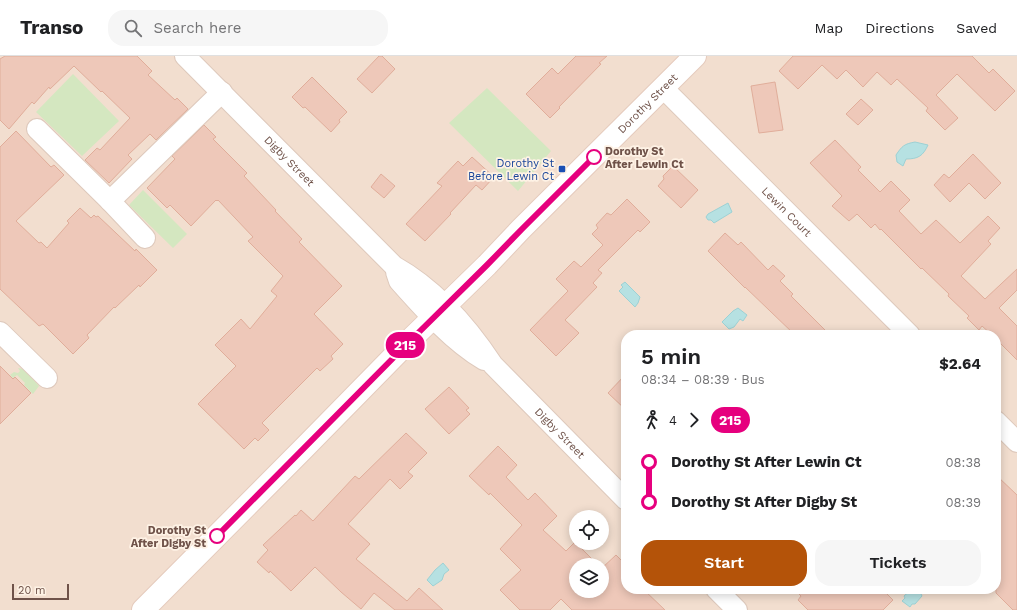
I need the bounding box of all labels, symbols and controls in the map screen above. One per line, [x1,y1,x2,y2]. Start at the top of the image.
search box [108,10,388,46]
text: Transo [20,16,84,39]
icon: search [122,17,144,39]
text: Search here [154,19,241,37]
text: Map [815,20,843,36]
text: Directions [865,20,934,36]
text: Saved [956,20,997,36]
street label: Dorothy Street [615,71,680,136]
street label: Digby Street [262,133,317,189]
place label: Dorothy St After Lewin Ct [605,145,684,171]
marker: Dorothy St After Lewin Ct [586,149,602,165]
place label: Dorothy St Before Lewin Ct [468,157,554,183]
marker: Dorothy St Before Lewin Ct [557,164,567,174]
street label: Lewin Court [759,184,815,240]
line badge: 215 [382,332,428,358]
text: 215 [394,337,416,353]
text: 5 min [641,344,701,369]
text: $2.64 [939,355,981,373]
text: 08:34 – 08:39 · Bus [641,372,765,387]
street label: Digby Street [532,405,588,461]
icon: walk [641,409,663,431]
icon: forward [683,409,705,431]
text: 215 [719,412,742,428]
text: 4 [669,413,677,428]
text: Dorothy St After Lewin Ct [671,453,861,471]
text: 08:38 [945,455,981,470]
text: Dorothy St After Digby St [671,493,857,511]
text: 08:39 [945,495,981,510]
map controls [569,510,609,598]
button: locate [569,510,609,550]
place label: Dorothy St After Digby St [131,524,206,550]
marker: Dorothy St After Digby St [209,528,225,544]
button: Start [641,540,807,586]
button: Tickets [815,540,981,586]
button: layers [569,558,609,598]
scale bar [12,582,69,601]
text: 20 m [18,584,46,597]

